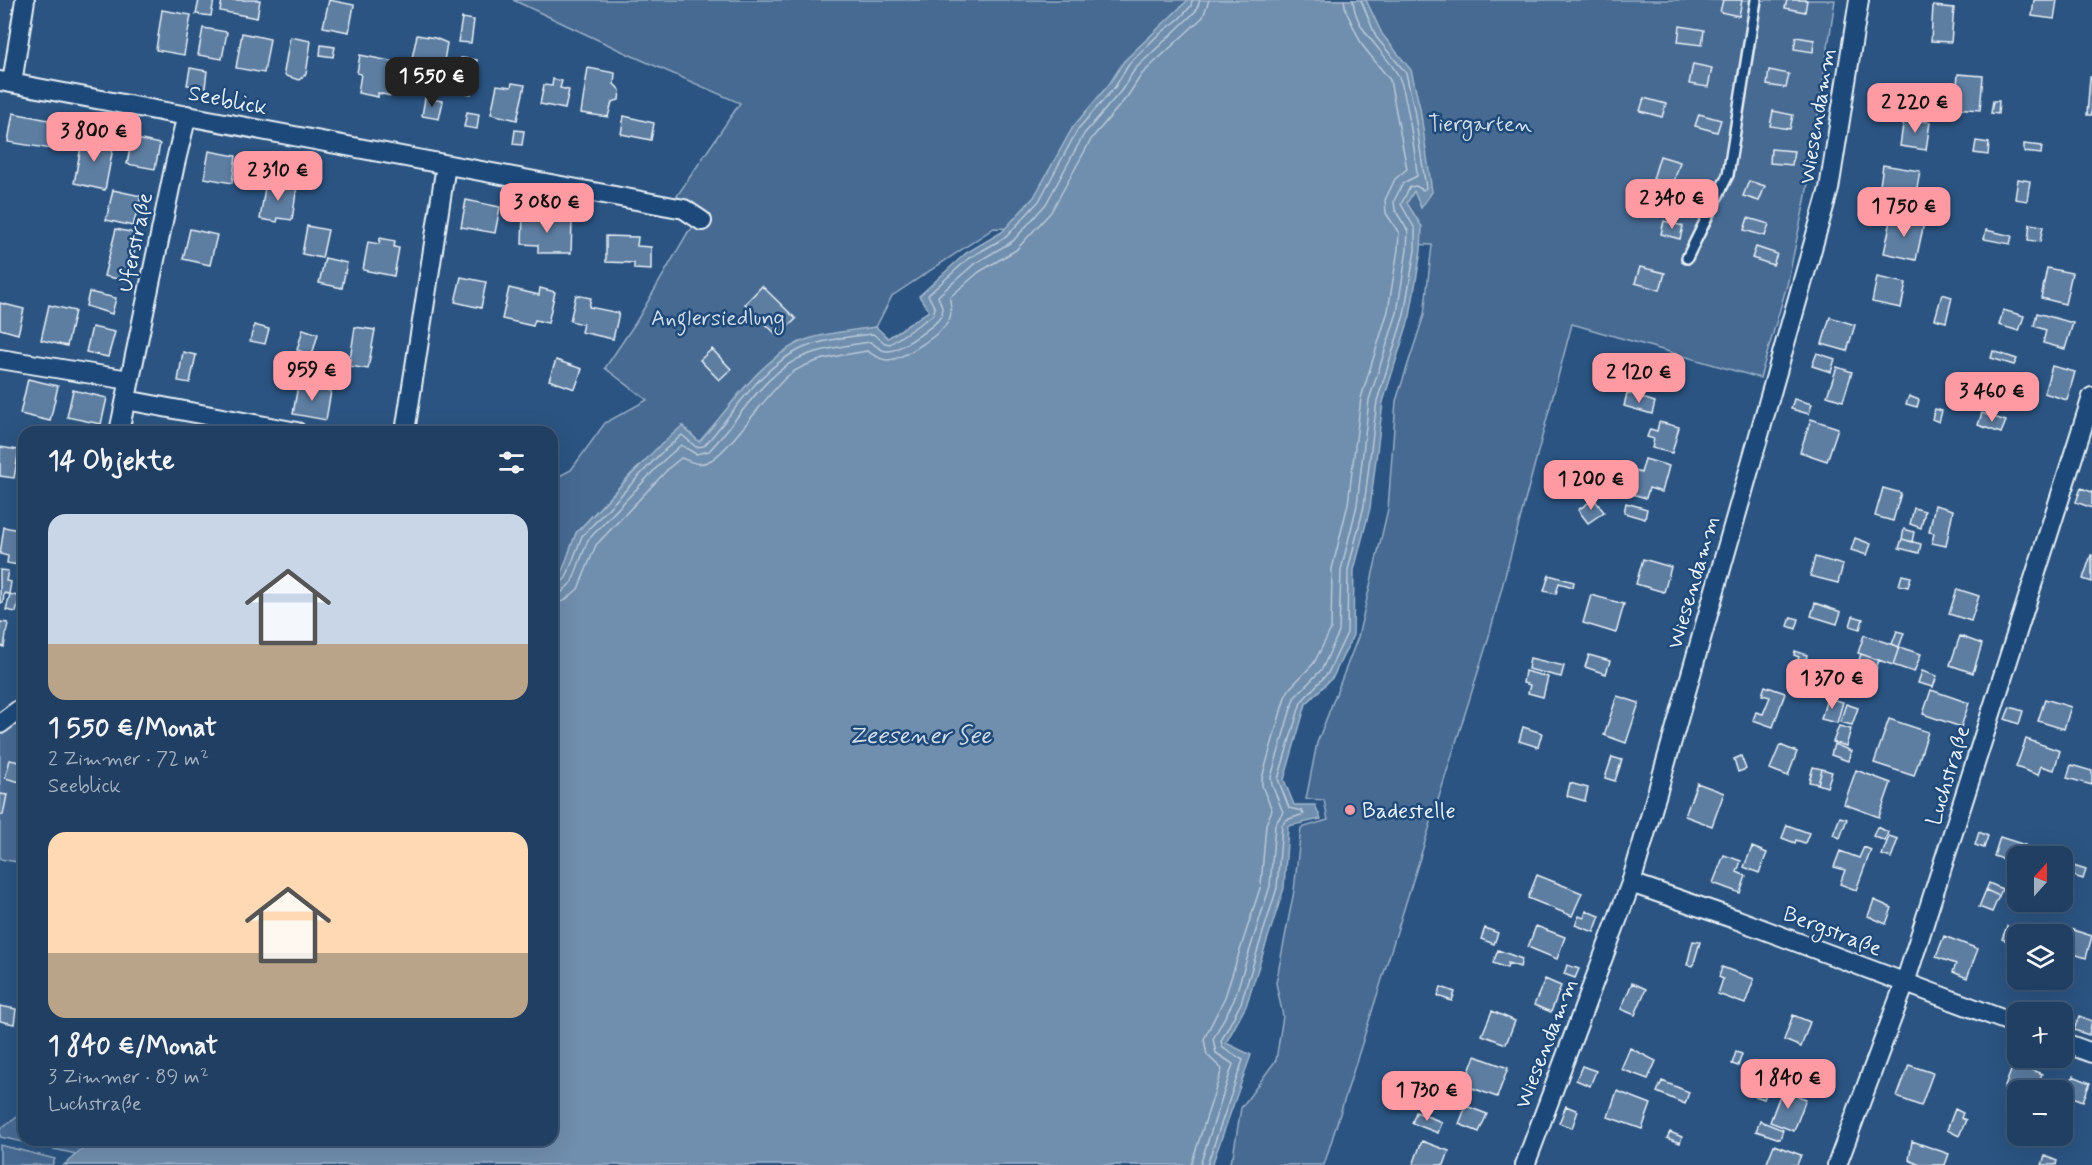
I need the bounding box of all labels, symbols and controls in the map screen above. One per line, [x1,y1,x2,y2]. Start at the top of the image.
street label: Wiesendamm [1793,46,1843,186]
pin: 1 550 € [377,57,487,108]
text: 1 550 € [399,63,465,90]
street label: Seeblick [186,80,270,122]
pin: 2 220 € [1860,83,1970,134]
text: 2 220 € [1881,89,1949,116]
park label: Tiergarten [1428,111,1532,142]
pin: 3 800 € [39,112,149,163]
text: 3 800 € [60,118,128,145]
pin: 2 310 € [223,151,333,202]
text: 2 310 € [247,157,309,184]
pin: 2 340 € [1617,179,1727,230]
pin: 3 080 € [492,183,602,234]
text: 2 340 € [1639,185,1705,212]
pin: 1 750 € [1849,187,1959,238]
text: 3 080 € [514,189,580,216]
street label: Uferstraße [112,190,160,295]
text: 1 750 € [1871,193,1937,220]
park label: Anglersiedlung [651,305,785,336]
pin: 959 € [270,351,354,402]
pin: 2 120 € [1584,353,1694,404]
text: 959 € [287,357,337,384]
text: 2 120 € [1606,359,1672,386]
pin: 3 460 € [1937,372,2047,423]
text: 3 460 € [1959,378,2025,405]
text: 14 Objekte [48,445,175,479]
icon: filters [495,446,528,479]
pin: 1 200 € [1536,460,1646,511]
text: 1 200 € [1558,466,1624,493]
street label: Wiesendamm [1662,513,1726,652]
icon: home [234,553,342,661]
pin: 1 370 € [1777,659,1887,710]
text: 1 370 € [1800,665,1864,692]
text: 1 550 €/Monat [48,712,217,746]
water label: Zeesener See [848,721,992,752]
street label: Luchstraße [1920,722,1977,829]
text: 2 Zimmer · 72 m² [48,746,209,773]
text: Seeblick [48,773,121,800]
place label: Badestelle [1362,798,1456,826]
marker: Badestelle [1343,803,1357,817]
north arrow [2007,846,2073,912]
map controls [2007,846,2073,1146]
icon: home [234,871,342,979]
street label: Bergstraße [1778,900,1886,966]
button: layers [2007,924,2073,990]
street label: Wiesendamm [1509,975,1585,1113]
button: + [2007,1002,2073,1068]
text: 1 840 €/Monat [48,1030,218,1064]
pin: 1 840 € [1733,1059,1843,1110]
text: 3 Zimmer · 89 m² [48,1064,209,1091]
text: 1 840 € [1755,1065,1821,1092]
pin: 1 730 € [1372,1071,1482,1122]
text: 1 730 € [1396,1077,1458,1104]
button: − [2007,1080,2073,1146]
text: Luchstraße [48,1091,142,1118]

